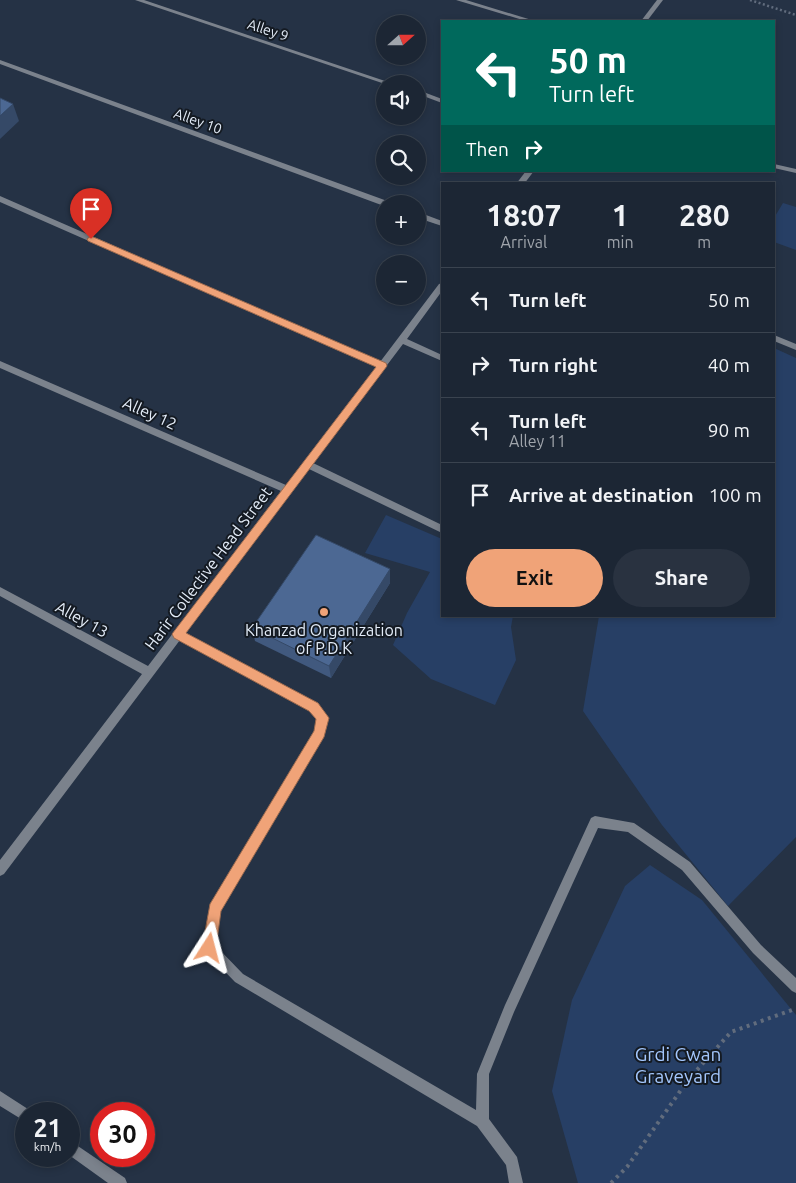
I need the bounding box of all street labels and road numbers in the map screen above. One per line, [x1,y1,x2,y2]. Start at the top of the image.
street label: Alley 9 [246,16,290,44]
street label: Alley 10 [172,105,224,137]
street label: Alley 12 [120,393,180,433]
street label: Harir Collective Head Street [141,482,276,653]
street label: Alley 13 [53,597,111,641]

